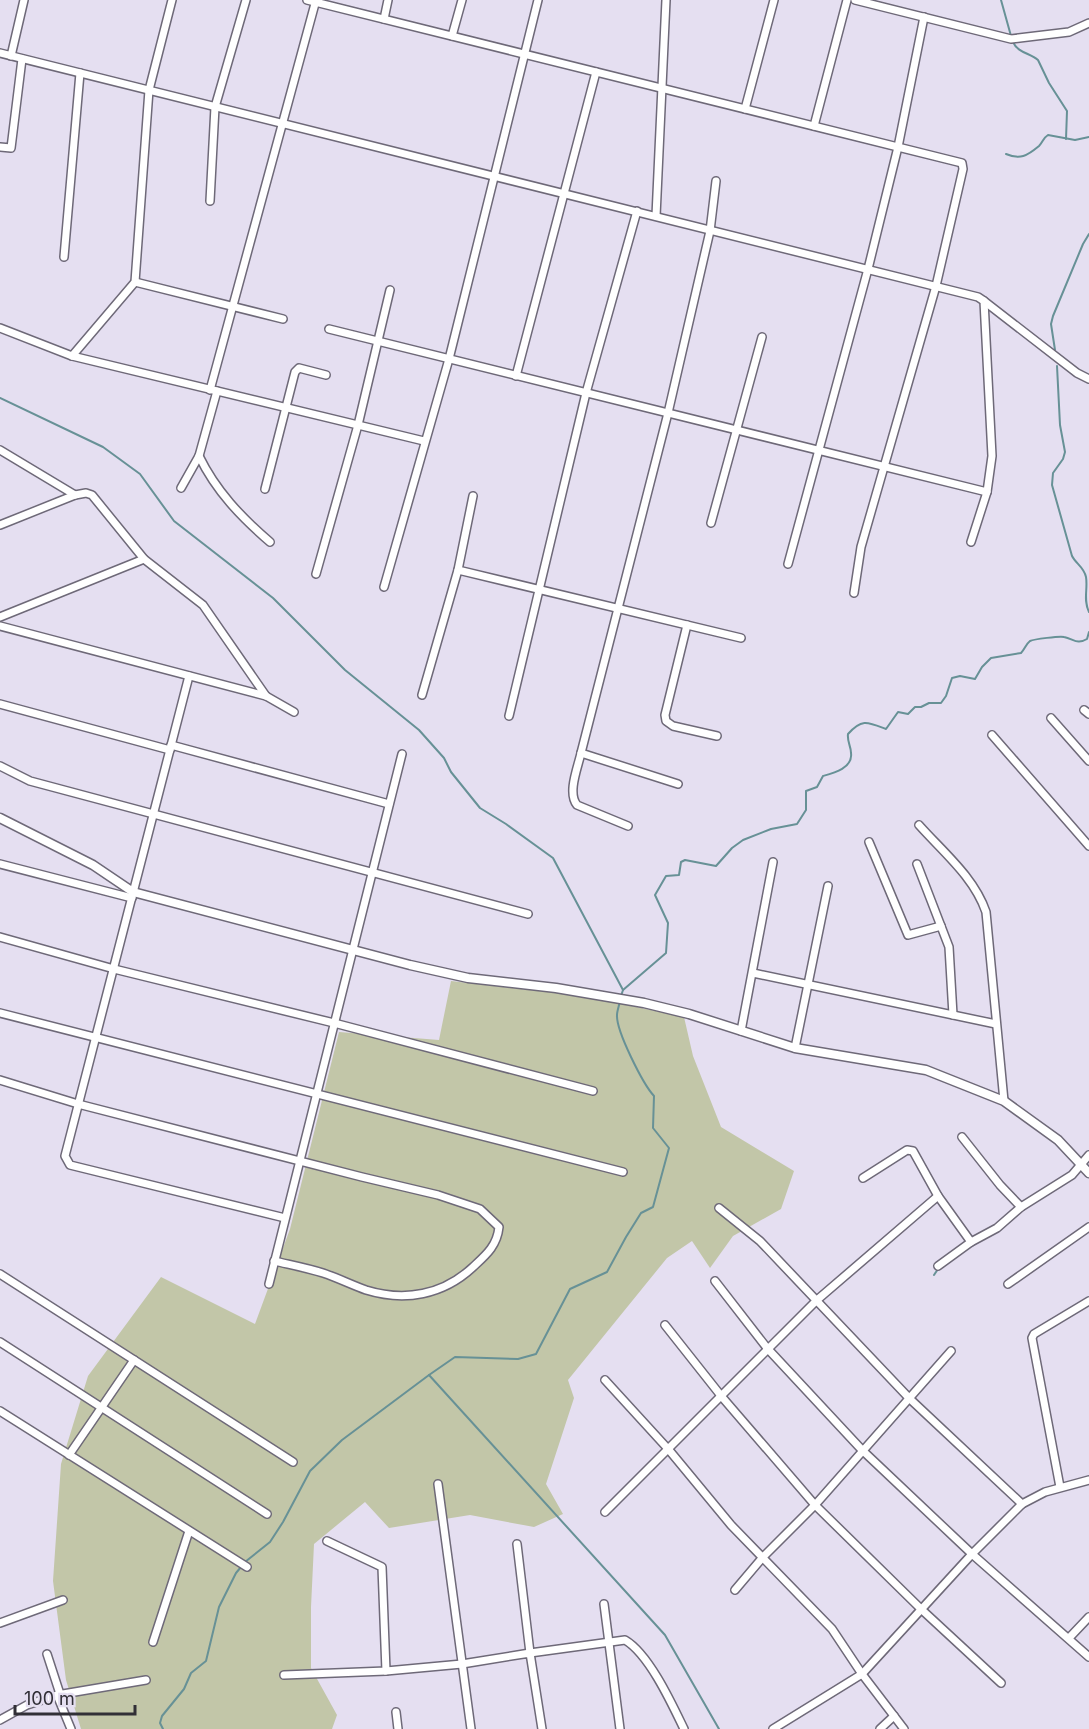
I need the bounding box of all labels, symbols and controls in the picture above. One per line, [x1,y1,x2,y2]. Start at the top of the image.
scale bar [15,1678,135,1716]
text: 100 m [24,1688,75,1709]

